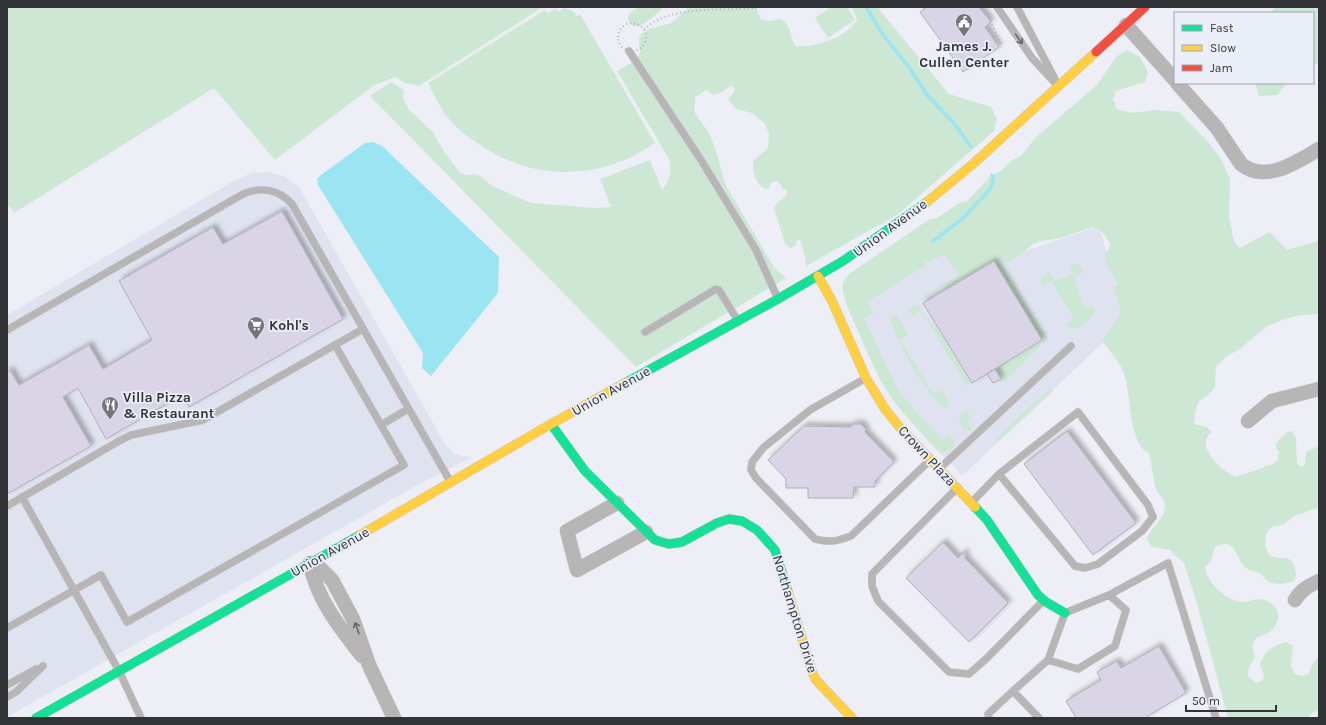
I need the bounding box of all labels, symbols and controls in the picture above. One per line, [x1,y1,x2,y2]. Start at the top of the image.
public building icon: James J. Cullen Center [954,12,974,37]
legend [1174,12,1314,84]
text: Fast [1210,21,1234,35]
one-way arrow [1015,33,1023,44]
place label: James J. Cullen Center [919,38,1009,71]
text: Slow [1210,41,1236,55]
text: Jam [1210,61,1233,75]
street label: Union Avenue [850,195,930,261]
supermarket icon: Kohl's [246,315,266,340]
place label: Kohl's [269,317,309,334]
street label: Union Avenue [569,362,653,420]
place label: Villa Pizza & Restaurant [123,389,215,422]
restaurant icon: Villa Pizza & Restaurant [100,395,120,420]
street label: Crown Plaza [895,422,959,490]
street label: Union Avenue [288,523,372,581]
street label: Northampton Drive [769,553,821,675]
one-way arrow [352,623,360,635]
scale bar [1186,687,1276,713]
text: 50 m [1192,694,1220,708]

